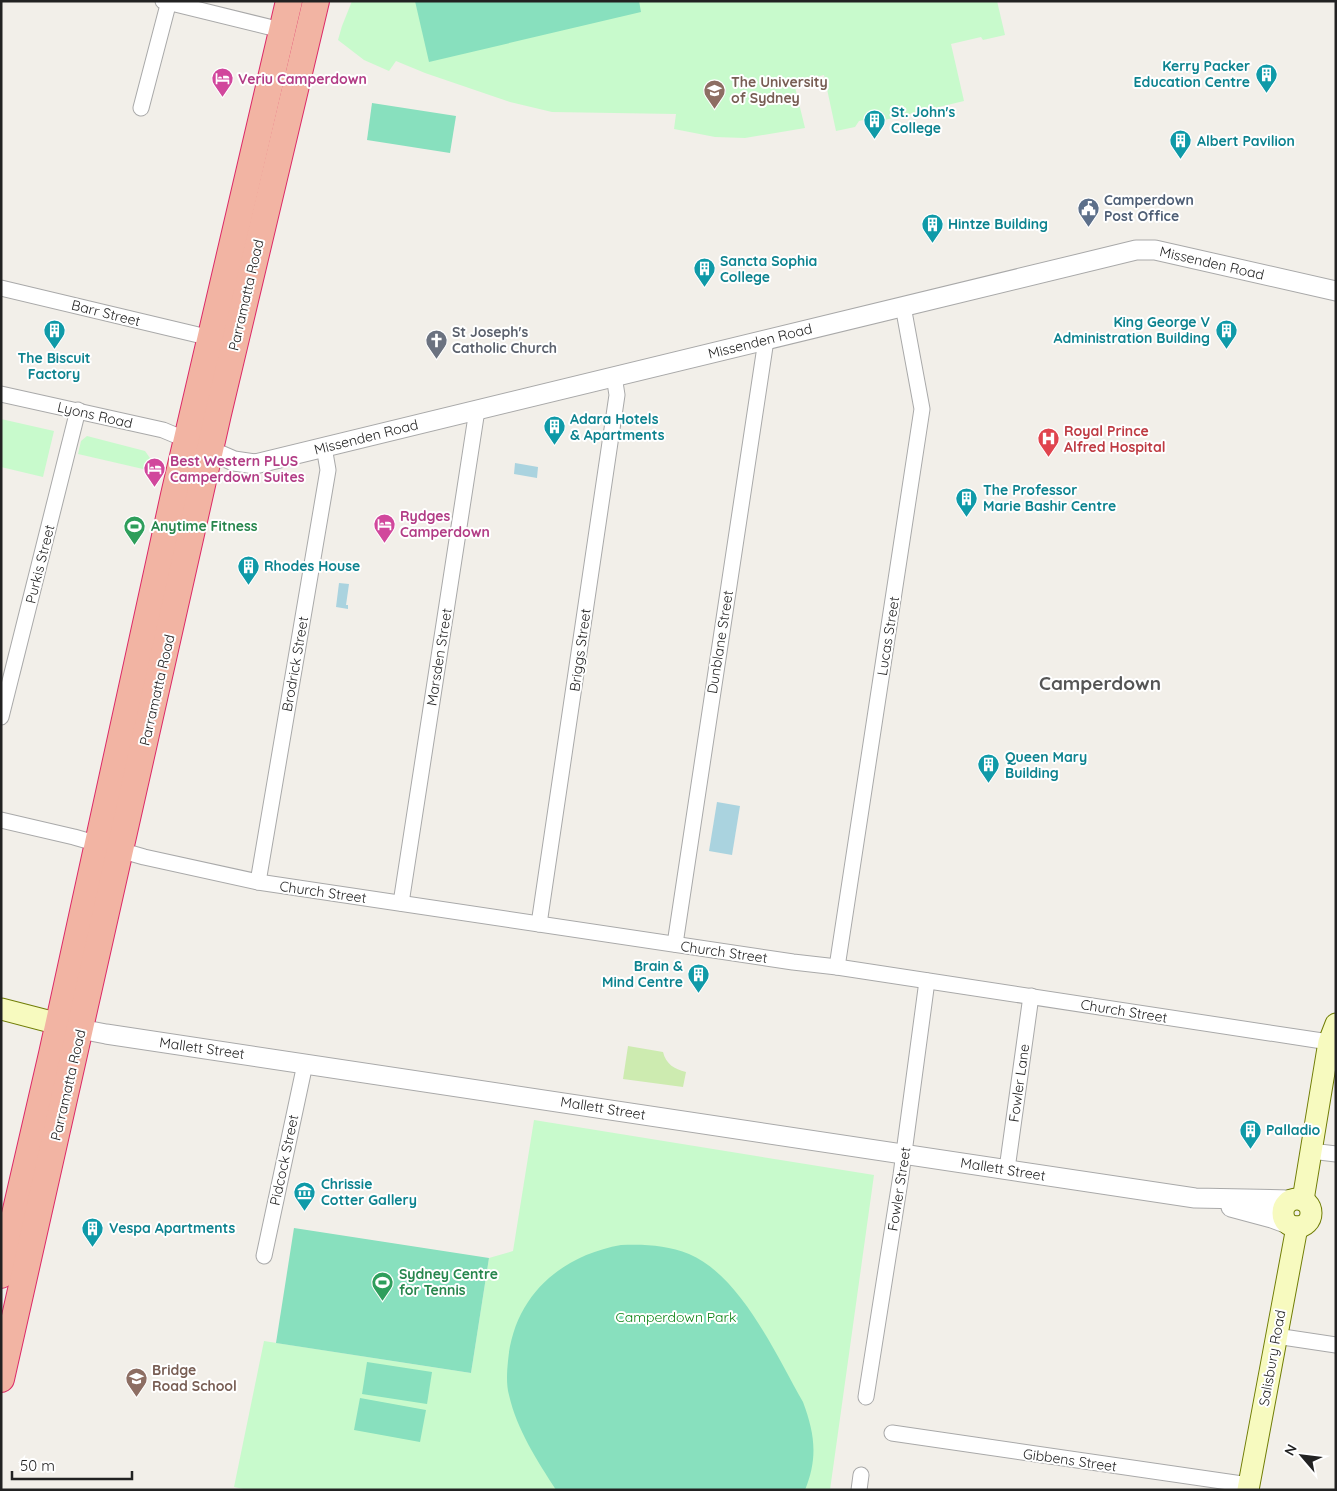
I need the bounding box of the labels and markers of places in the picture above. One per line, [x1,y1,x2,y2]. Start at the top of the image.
place label: Kerry Packer Education Centre [1134,57,1250,91]
building icon: Kerry Packer Education Centre [1254,62,1278,93]
hotel icon: Veriu Camperdown [210,67,234,98]
place label: Veriu Camperdown [238,70,367,88]
place label: The University of Sydney [731,73,828,107]
school or university icon: The University of Sydney [703,78,727,109]
place label: St. John's College [891,103,955,137]
building icon: St. John's College [863,108,887,139]
building icon: Albert Pavilion [1169,129,1193,160]
place label: Albert Pavilion [1197,132,1295,150]
place label: Camperdown Post Office [1104,191,1194,225]
public building icon: Camperdown Post Office [1076,196,1100,227]
building icon: Hintze Building [920,212,944,243]
place label: Hintze Building [948,215,1048,233]
place label: Sancta Sophia College [720,252,817,286]
building icon: Sancta Sophia College [692,257,716,288]
place label: King George V Administration Building [1053,313,1210,347]
building icon: The Biscuit Factory [42,318,66,349]
building icon: King George V Administration Building [1214,318,1238,349]
place label: St Joseph's Catholic Church [452,323,557,357]
church icon: St Joseph's Catholic Church [424,328,448,359]
place label: The Biscuit Factory [18,349,91,383]
place label: Adara Hotels & Apartments [570,410,665,444]
building icon: Adara Hotels & Apartments [542,415,566,446]
place label: Royal Prince Alfred Hospital [1064,422,1166,456]
hospital icon: Royal Prince Alfred Hospital [1036,427,1060,458]
place label: Best Western PLUS Camperdown Suites [170,452,305,486]
hotel icon: Best Western PLUS Camperdown Suites [142,457,166,488]
place label: The Professor Marie Bashir Centre [983,481,1116,515]
building icon: The Professor Marie Bashir Centre [955,486,979,517]
place label: Rydges Camperdown [400,507,490,541]
hotel icon: Rydges Camperdown [372,512,396,543]
sports icon: Anytime Fitness [123,514,147,545]
place label: Anytime Fitness [151,517,258,535]
building icon: Rhodes House [236,554,260,585]
place label: Rhodes House [264,557,360,575]
place label: Queen Mary Building [1005,748,1087,782]
building icon: Queen Mary Building [977,753,1001,784]
place label: Brain & Mind Centre [602,957,683,991]
building icon: Brain & Mind Centre [687,962,711,993]
building icon: Palladio [1238,1118,1262,1149]
place label: Palladio [1266,1121,1321,1139]
place label: Chrissie Cotter Gallery [321,1175,417,1209]
museum icon: Chrissie Cotter Gallery [293,1180,317,1211]
building icon: Vespa Apartments [81,1216,105,1247]
place label: Vespa Apartments [109,1219,236,1237]
place label: Sydney Centre for Tennis [399,1265,498,1299]
sports icon: Sydney Centre for Tennis [371,1270,395,1301]
place label: Bridge Road School [152,1361,237,1395]
school or university icon: Bridge Road School [124,1366,148,1397]

